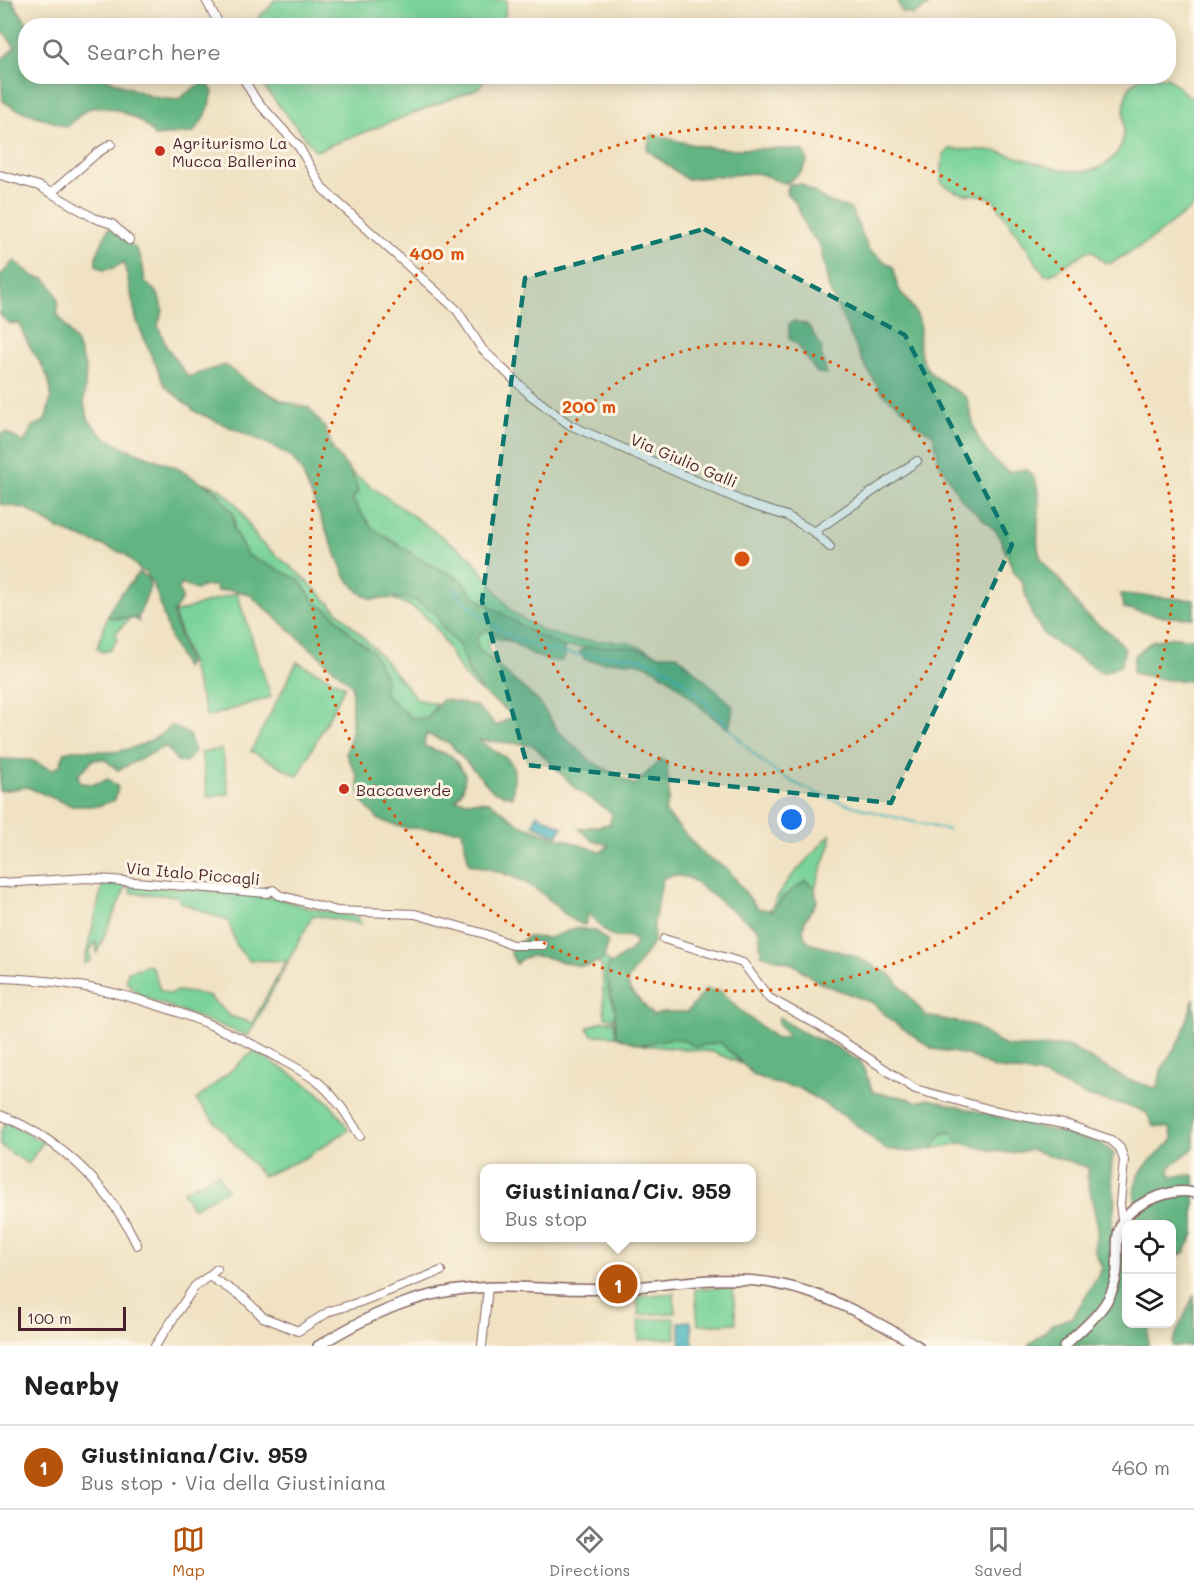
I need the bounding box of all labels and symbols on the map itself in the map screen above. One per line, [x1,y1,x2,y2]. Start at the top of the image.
place label: Agriturismo La Mucca Ballerina [172,132,297,171]
marker: Agriturismo La Mucca Ballerina [153,144,167,158]
text: 400 m [409,241,465,265]
text: 200 m [562,394,616,418]
street label: Via Giulio Galli [627,428,741,492]
centre of rings [732,549,752,569]
place label: Baccaverde [356,779,451,800]
marker: Baccaverde [337,782,351,796]
your location [777,805,806,834]
street label: Via Italo Piccagli [125,857,261,889]
pin: 1 [598,1262,638,1306]
scale bar [18,1304,126,1332]

